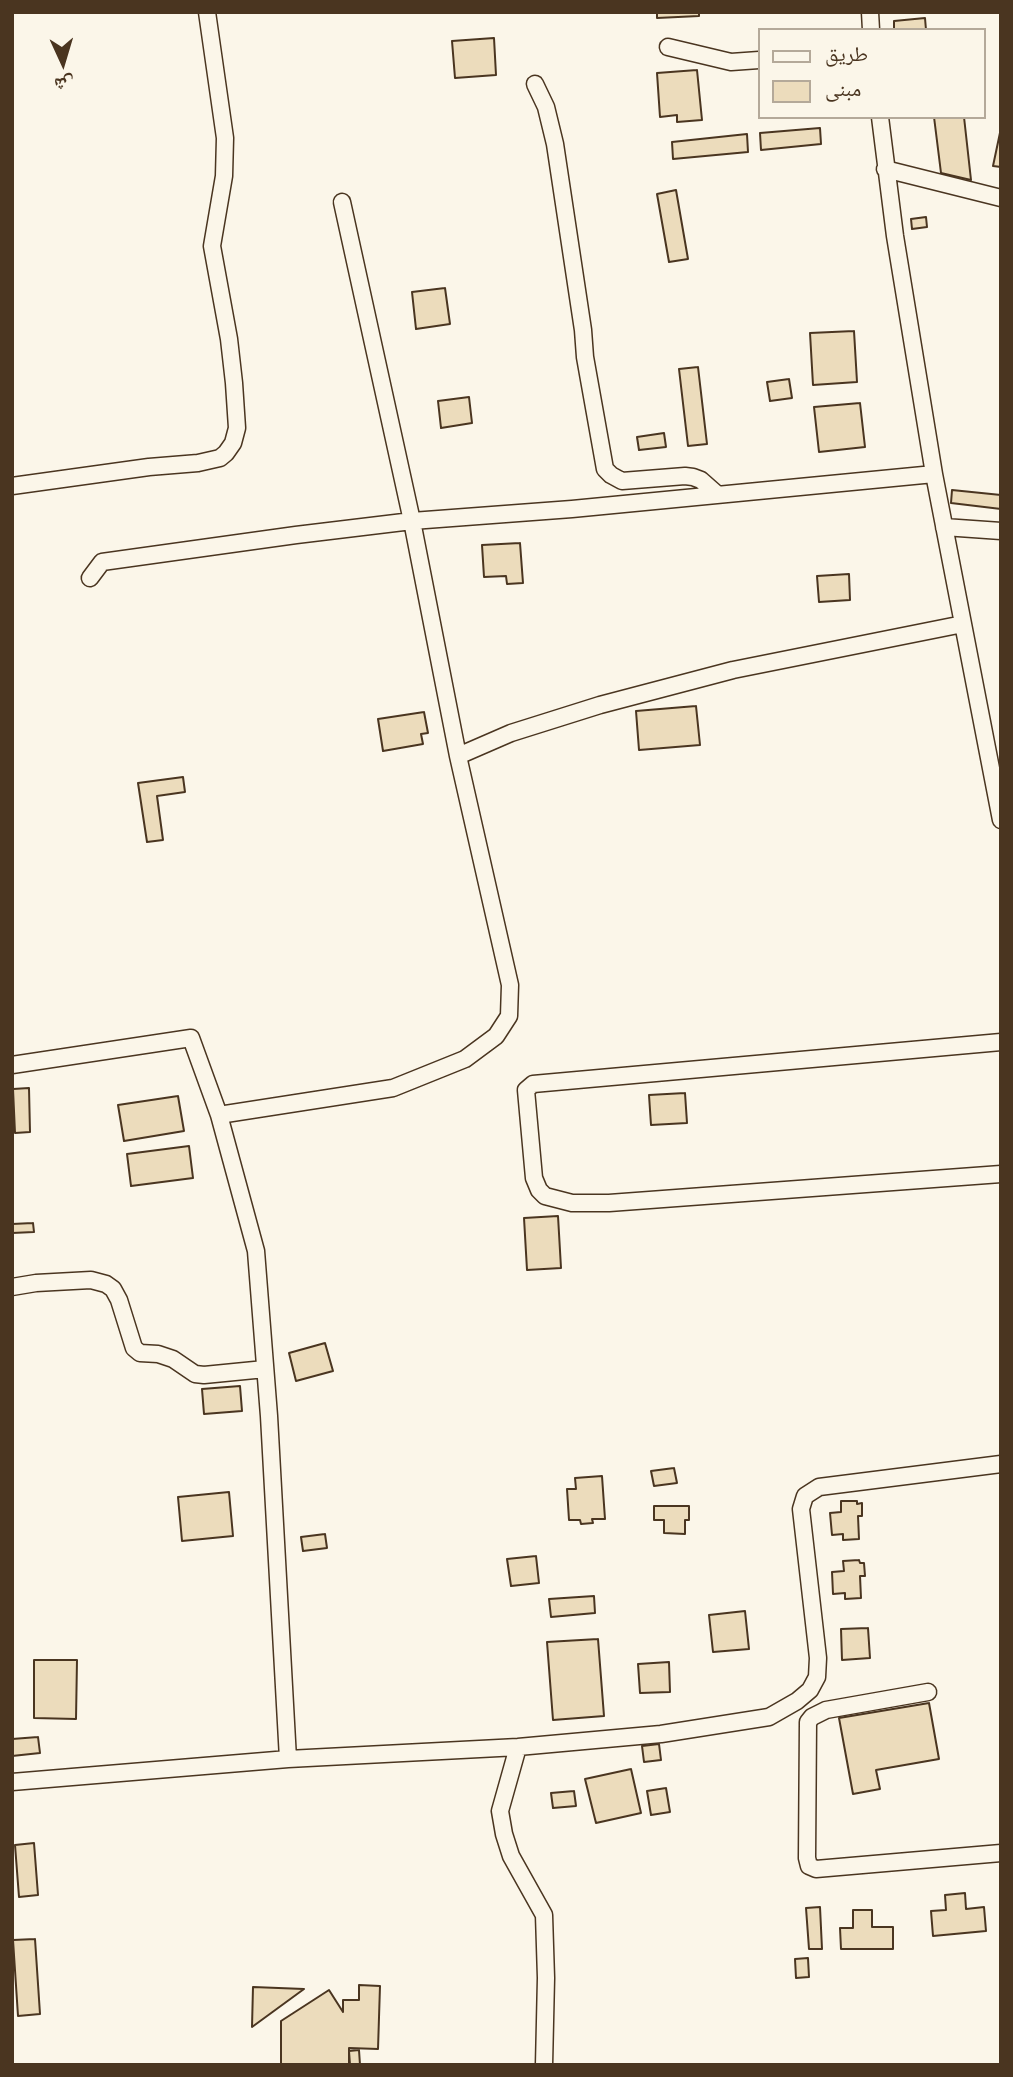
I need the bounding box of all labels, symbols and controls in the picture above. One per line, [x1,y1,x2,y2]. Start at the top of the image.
north arrow [28,28,98,98]
legend [758,28,985,119]
text: طريق [825,42,868,65]
text: ش [54,73,75,96]
text: مبنى [825,77,861,100]

